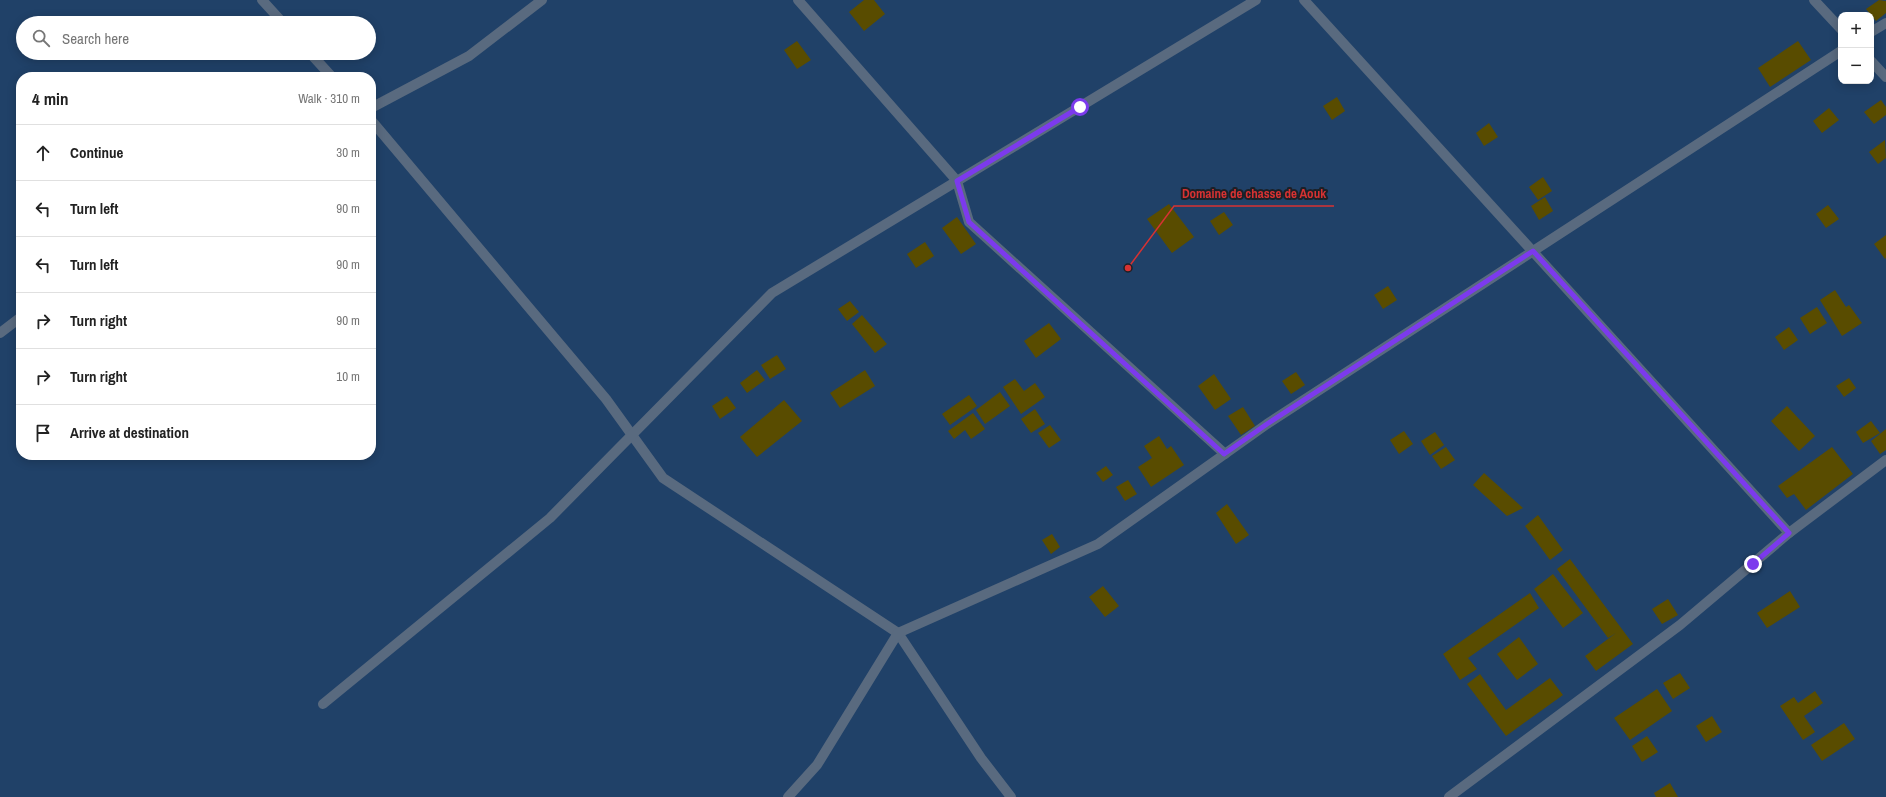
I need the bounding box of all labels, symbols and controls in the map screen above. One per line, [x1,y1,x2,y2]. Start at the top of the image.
map controls [1838,12,1874,84]
button: + [1838,12,1874,48]
search box [16,16,376,60]
icon: search [30,27,52,49]
text: Search here [62,28,129,49]
button: − [1838,48,1874,84]
text: 4 min [32,87,68,110]
text: Walk · 310 m [298,90,360,107]
route start [1071,98,1089,116]
icon: ahead [32,142,54,164]
text: Continue [70,142,123,163]
text: 30 m [336,144,360,161]
callout: Domaine de chasse de Aouk [1174,181,1334,206]
text: Domaine de chasse de Aouk [1182,185,1326,202]
icon: left [32,198,54,220]
text: Turn left [70,198,118,219]
text: 90 m [336,200,360,217]
icon: left [32,254,54,276]
text: Turn left [70,254,118,275]
text: 90 m [336,256,360,273]
icon: right [32,310,54,332]
text: Turn right [70,310,127,331]
text: 90 m [336,312,360,329]
icon: right [32,366,54,388]
text: Turn right [70,366,127,387]
text: 10 m [336,368,360,385]
icon: arrive [32,422,54,444]
text: Arrive at destination [70,422,189,443]
route end [1744,555,1762,573]

